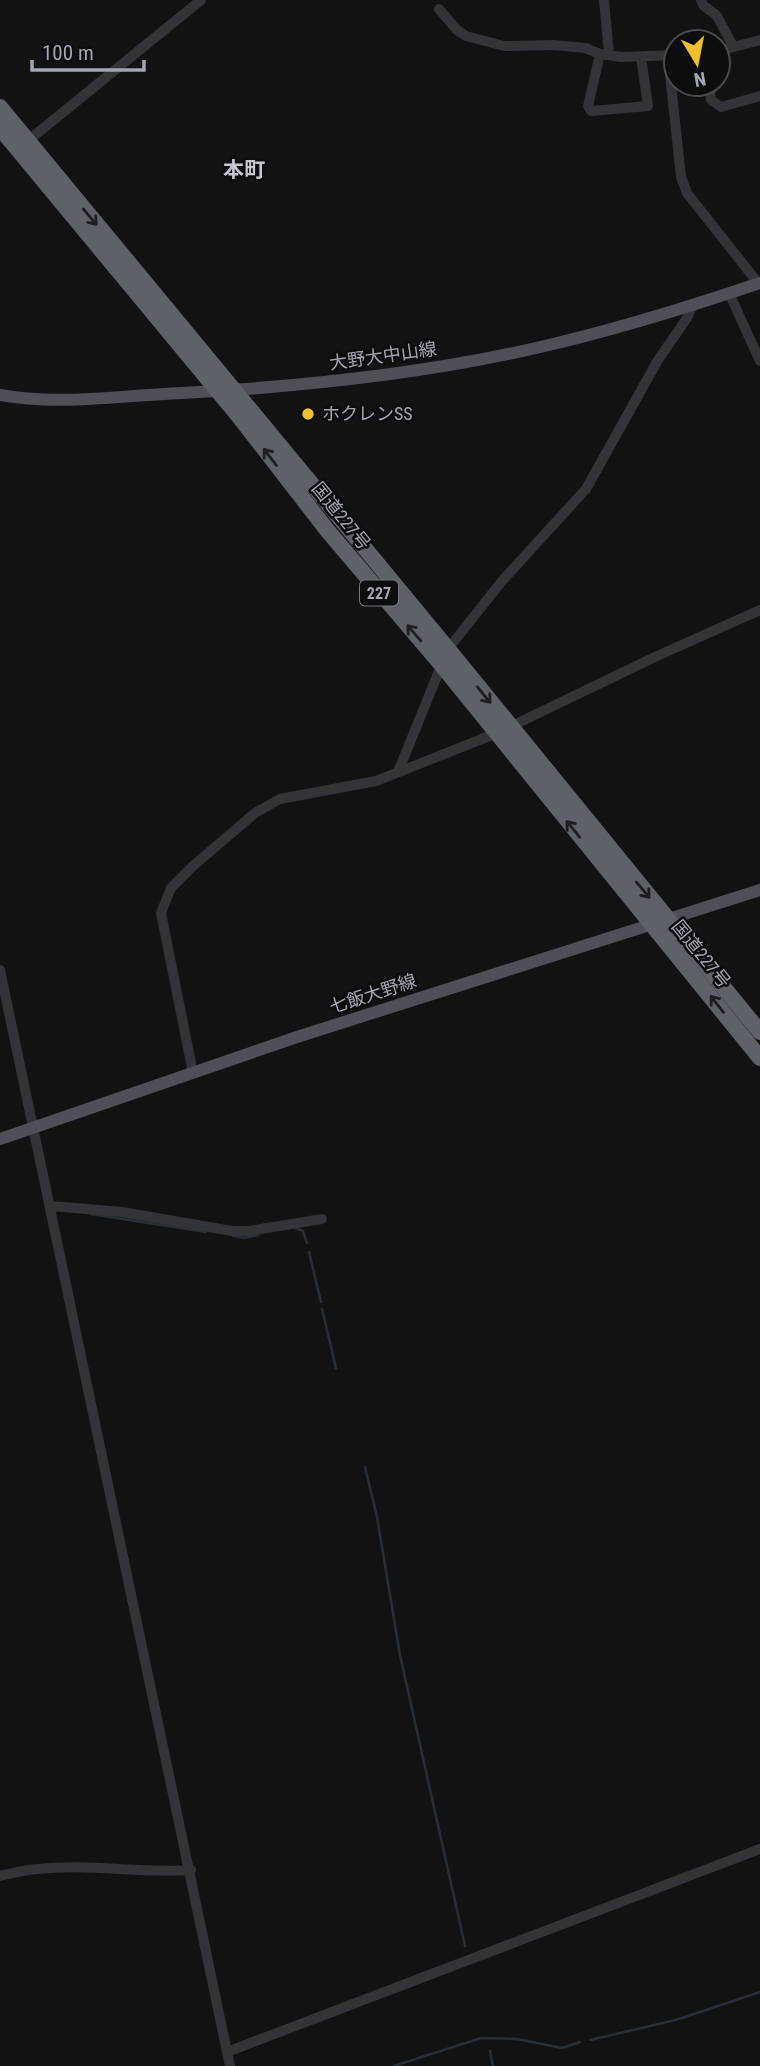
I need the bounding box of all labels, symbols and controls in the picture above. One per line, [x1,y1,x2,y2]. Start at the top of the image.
scale bar [32,28,144,72]
north arrow [662,28,732,98]
text: 100 m [42,41,94,65]
text: N [692,67,708,92]
district label: 本町 [223,158,265,182]
one-way arrow [82,207,98,225]
street label: 大野大中山線 [328,338,438,373]
place label: ホクレンSS [322,403,413,424]
marker: ホクレンSS [300,406,316,422]
one-way arrow [263,448,278,467]
street label: 国道227号 [308,478,375,554]
road number: 227 [360,580,398,606]
one-way arrow [406,624,422,642]
one-way arrow [477,685,492,703]
one-way arrow [565,820,580,838]
one-way arrow [635,881,651,899]
street label: 国道227号 [668,916,735,992]
street label: 七飯大野線 [327,970,419,1017]
one-way arrow [710,996,725,1014]

